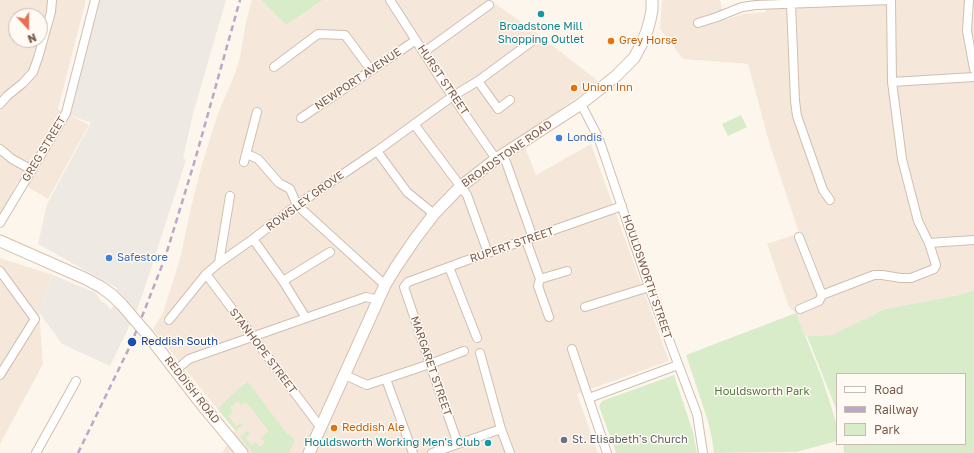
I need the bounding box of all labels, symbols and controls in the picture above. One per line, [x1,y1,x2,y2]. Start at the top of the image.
north arrow [8,8,48,48]
marker: Broadstone Mill Shopping Outlet [536,9,546,19]
place label: Broadstone Mill Shopping Outlet [498,20,584,46]
text: N [26,31,38,46]
place label: Grey Horse [619,34,677,48]
marker: Grey Horse [606,36,616,46]
street label: HURST STREET [415,42,471,118]
street label: NEWPORT AVENUE [312,45,404,113]
place label: Union Inn [582,81,633,95]
marker: Union Inn [569,83,579,93]
street label: GREG STREET [19,114,69,184]
street label: BROADSTONE ROAD [459,118,555,190]
place label: Londis [567,131,602,145]
marker: Londis [554,133,564,143]
street label: ROWSLEY GROVE [263,168,347,234]
street label: HOULDSWORTH STREET [619,213,675,341]
street label: RUPERT STREET [468,224,556,266]
place label: Safestore [117,251,168,265]
marker: Safestore [104,253,114,263]
street label: STANHOPE STREET [227,306,299,396]
street label: MARGARET STREET [408,314,454,418]
place label: Reddish South [141,335,218,349]
marker: Reddish South [126,336,138,348]
street label: REDDISH ROAD [162,354,222,426]
legend [836,373,966,445]
text: Road [874,382,903,397]
park label: Houldsworth Park [714,385,810,399]
text: Railway [874,402,919,417]
place label: Reddish Ale [342,421,405,435]
text: Park [874,422,900,437]
marker: Reddish Ale [329,423,339,433]
place label: St. Elisabeth's Church [572,433,688,447]
marker: St. Elisabeth's Church [559,435,569,445]
place label: Houldsworth Working Men's Club [304,436,480,450]
marker: Houldsworth Working Men's Club [483,438,493,448]

